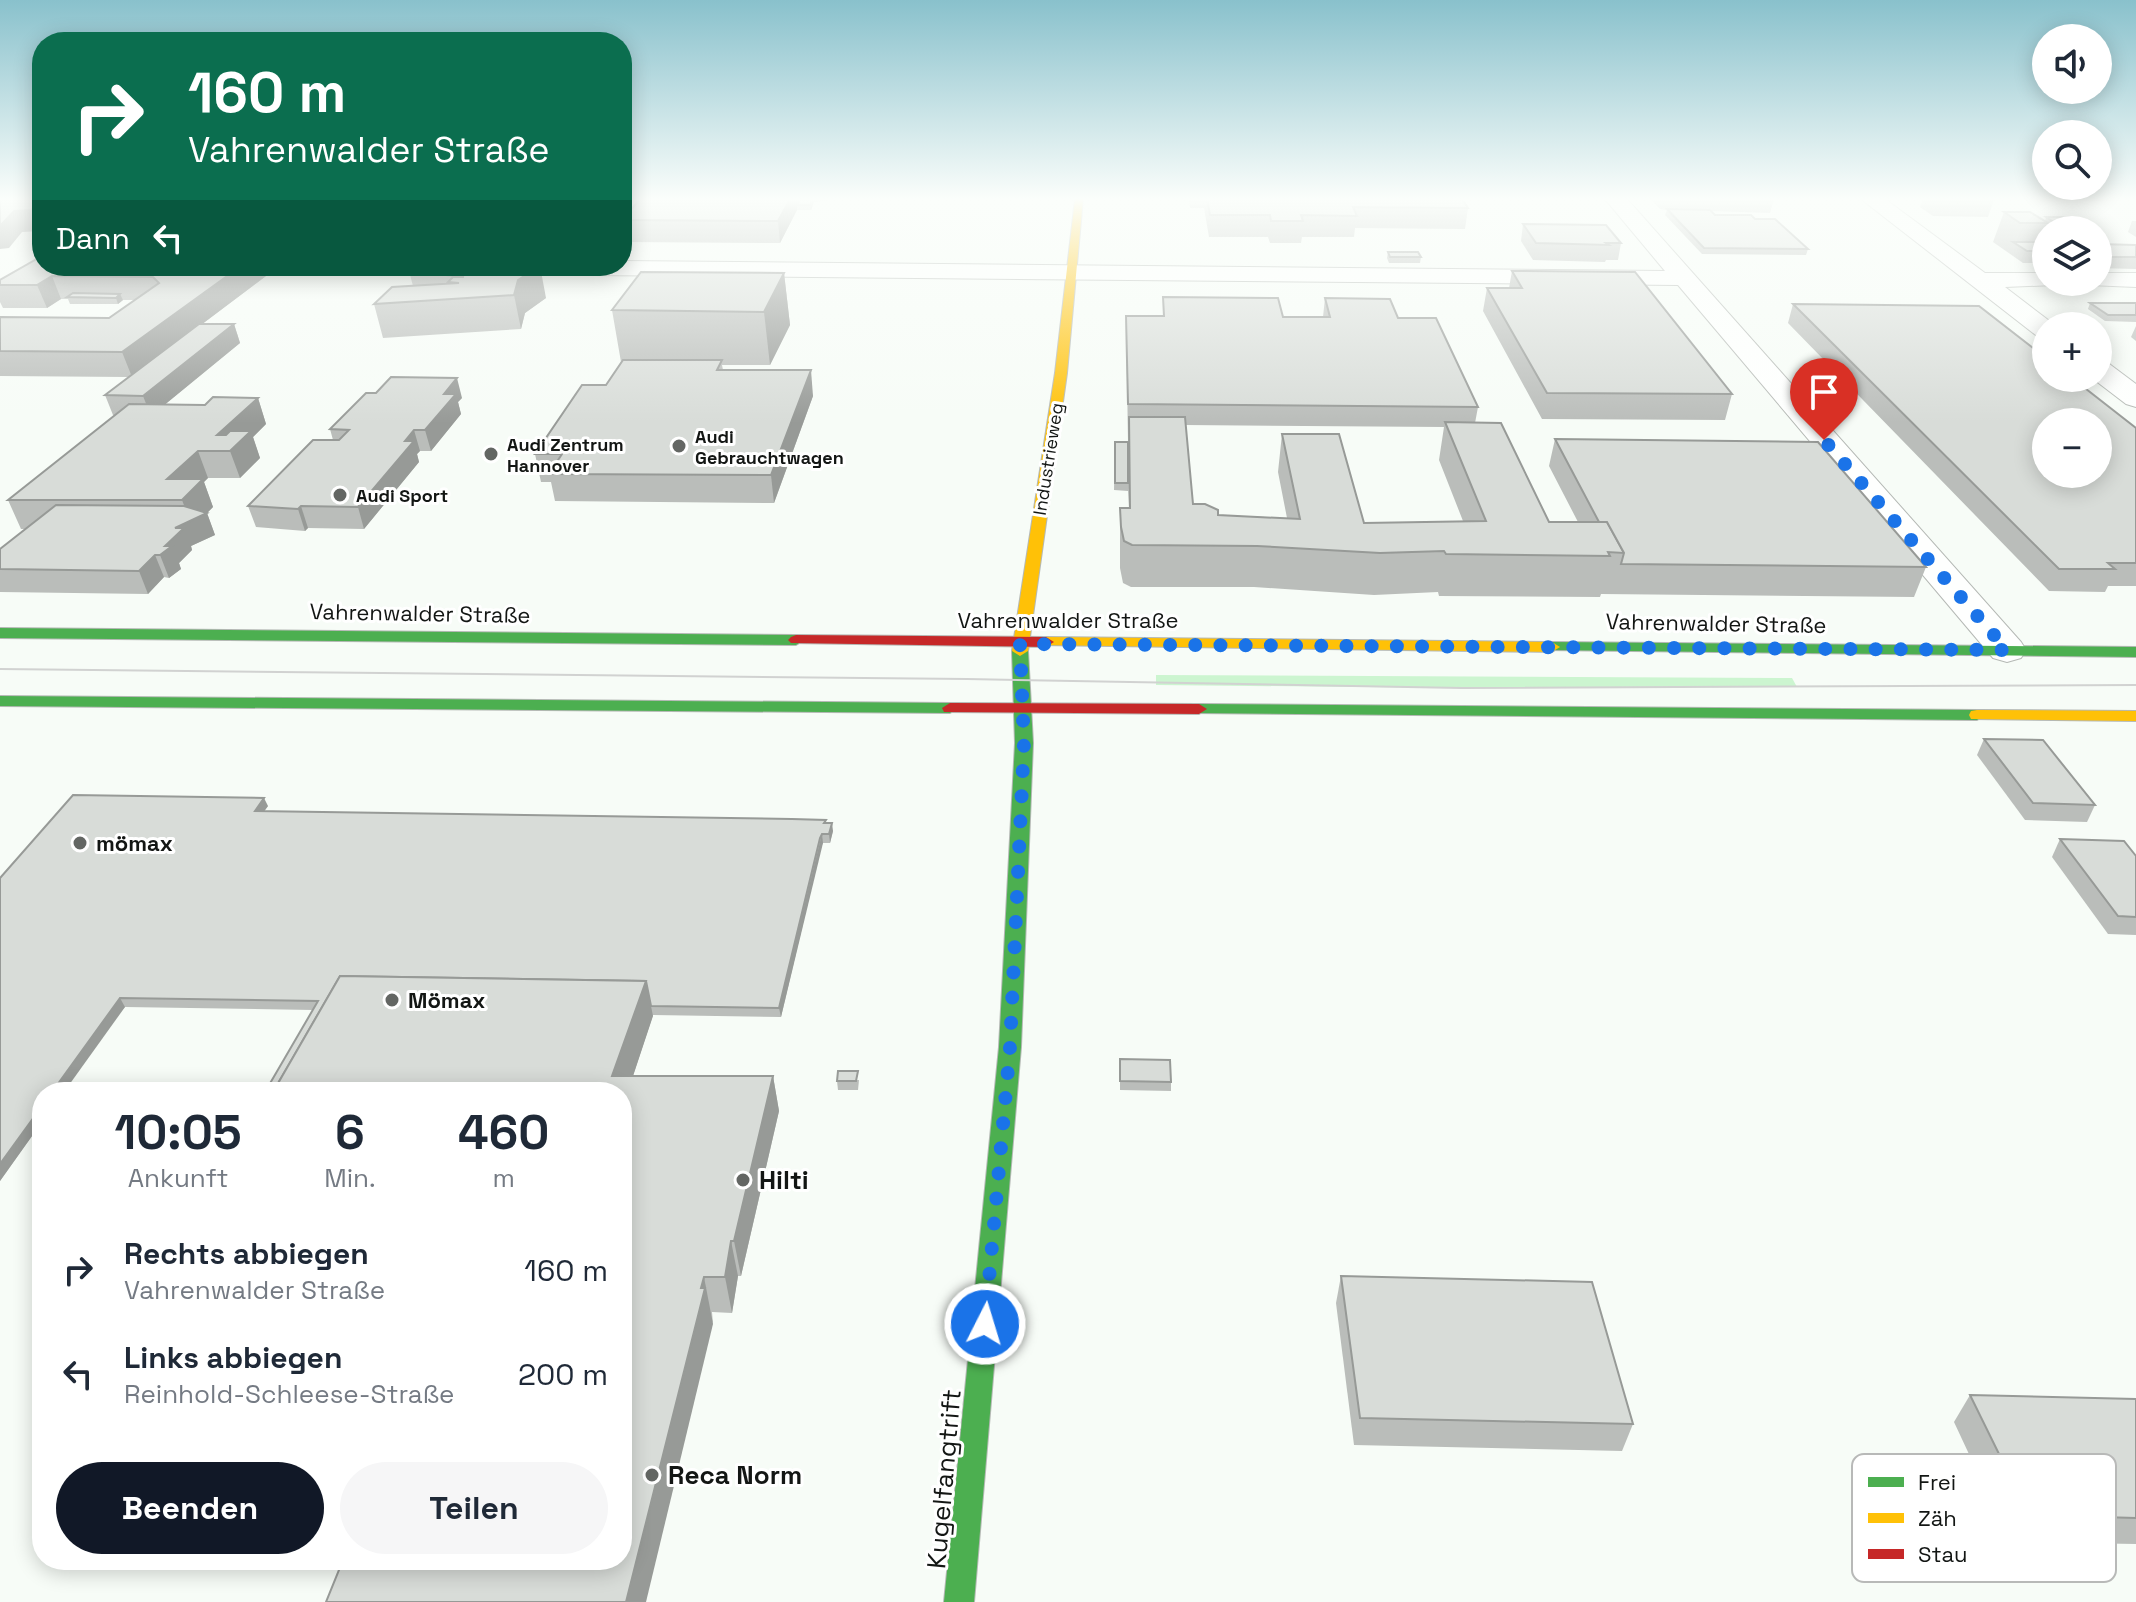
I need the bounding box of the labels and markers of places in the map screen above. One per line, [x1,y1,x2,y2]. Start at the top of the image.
pin [1790,358,1858,440]
place label: Audi Gebrauchtwagen [695,425,844,469]
place label: Audi Zentrum Hannover [507,433,624,477]
marker: Audi Gebrauchtwagen [670,437,688,455]
marker: Audi Zentrum Hannover [482,445,500,463]
place label: Audi Sport [356,484,448,507]
marker: Audi Sport [331,486,349,504]
place label: mömax [96,829,173,857]
marker: mömax [71,834,89,852]
place label: Mömax [408,986,485,1014]
marker: Mömax [383,991,401,1009]
place label: Hilti [759,1163,809,1197]
marker: Hilti [734,1171,752,1189]
place label: Reca Norm [668,1458,802,1492]
marker: Reca Norm [643,1466,661,1484]

